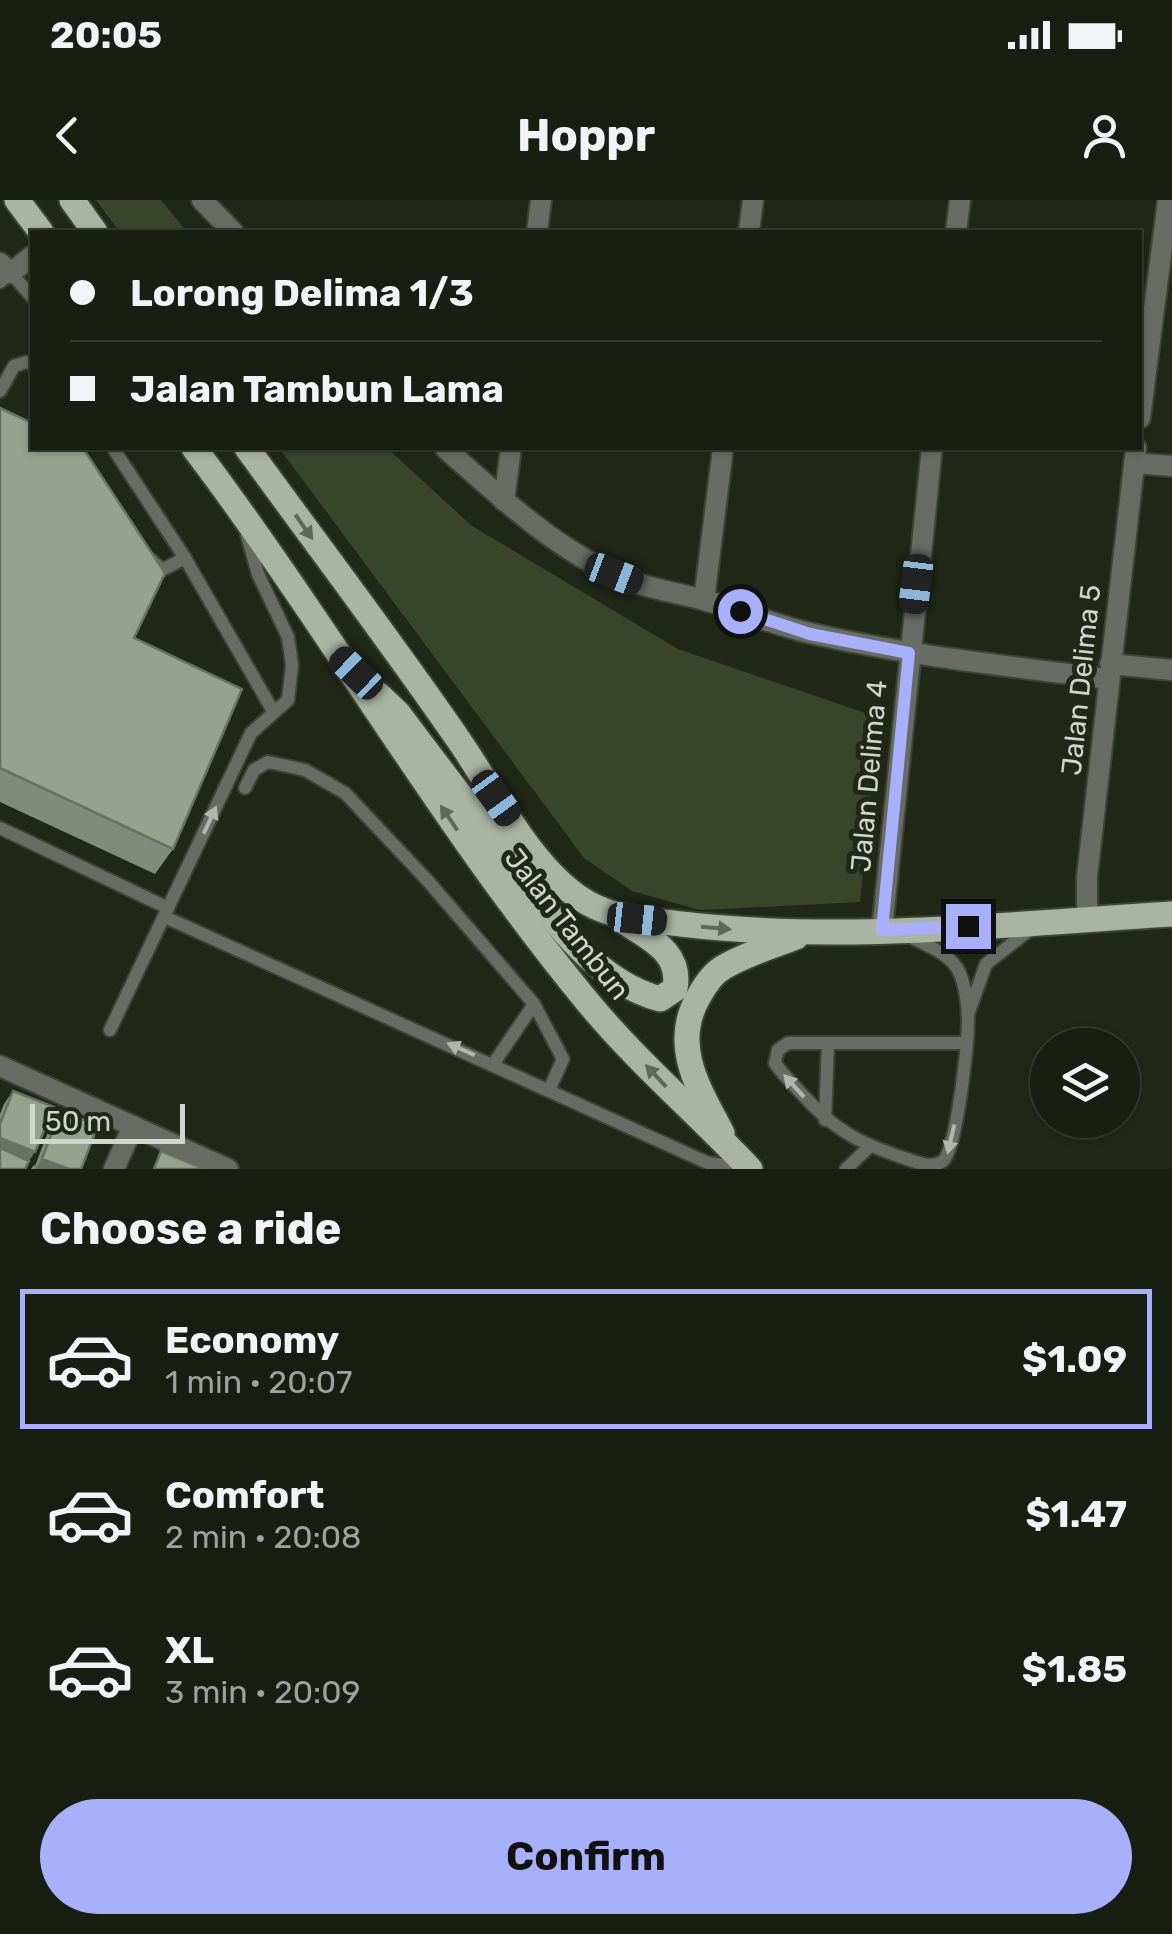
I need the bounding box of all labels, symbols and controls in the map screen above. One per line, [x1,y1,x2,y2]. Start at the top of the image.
text: 20:05 [50,12,162,58]
icon: back [40,108,95,163]
icon: person [1077,108,1132,163]
text: Hoppr [517,109,655,162]
text: Lorong Delima 1/3 [130,270,474,316]
text: Jalan Tambun Lama [130,366,504,412]
one-way arrow [294,514,313,540]
car [581,549,647,599]
car [897,552,935,616]
street label: Jalan Delima 5 [1055,583,1107,777]
route start [718,589,763,634]
car [324,641,388,705]
street label: Jalan Delima 4 [844,679,894,873]
car [466,765,526,831]
one-way arrow [202,805,219,834]
one-way arrow [440,805,459,832]
street label: Jalan Tambun [498,842,636,1006]
car [606,901,668,937]
route end [946,904,991,949]
one-way arrow [701,920,733,936]
map controls [1030,1028,1140,1138]
button: layers [1030,1028,1140,1138]
one-way arrow [446,1041,476,1057]
one-way arrow [645,1064,668,1088]
one-way arrow [783,1074,806,1098]
scale bar [30,1099,185,1144]
text: 50 m [45,1105,111,1138]
one-way arrow [943,1124,958,1155]
text: Choose a ride [40,1202,342,1255]
icon: car [45,1314,135,1404]
text: Economy [165,1317,339,1363]
text: $1.09 [1022,1336,1127,1382]
text: 1 min · 20:07 [165,1363,352,1401]
icon: car [45,1469,135,1559]
text: Comfort [165,1472,324,1518]
text: $1.47 [1025,1491,1127,1537]
text: 2 min · 20:08 [165,1518,361,1556]
icon: car [45,1624,135,1714]
text: XL [165,1627,214,1673]
text: $1.85 [1022,1646,1127,1692]
text: 3 min · 20:09 [165,1673,361,1711]
button: Confirm [40,1799,1132,1914]

